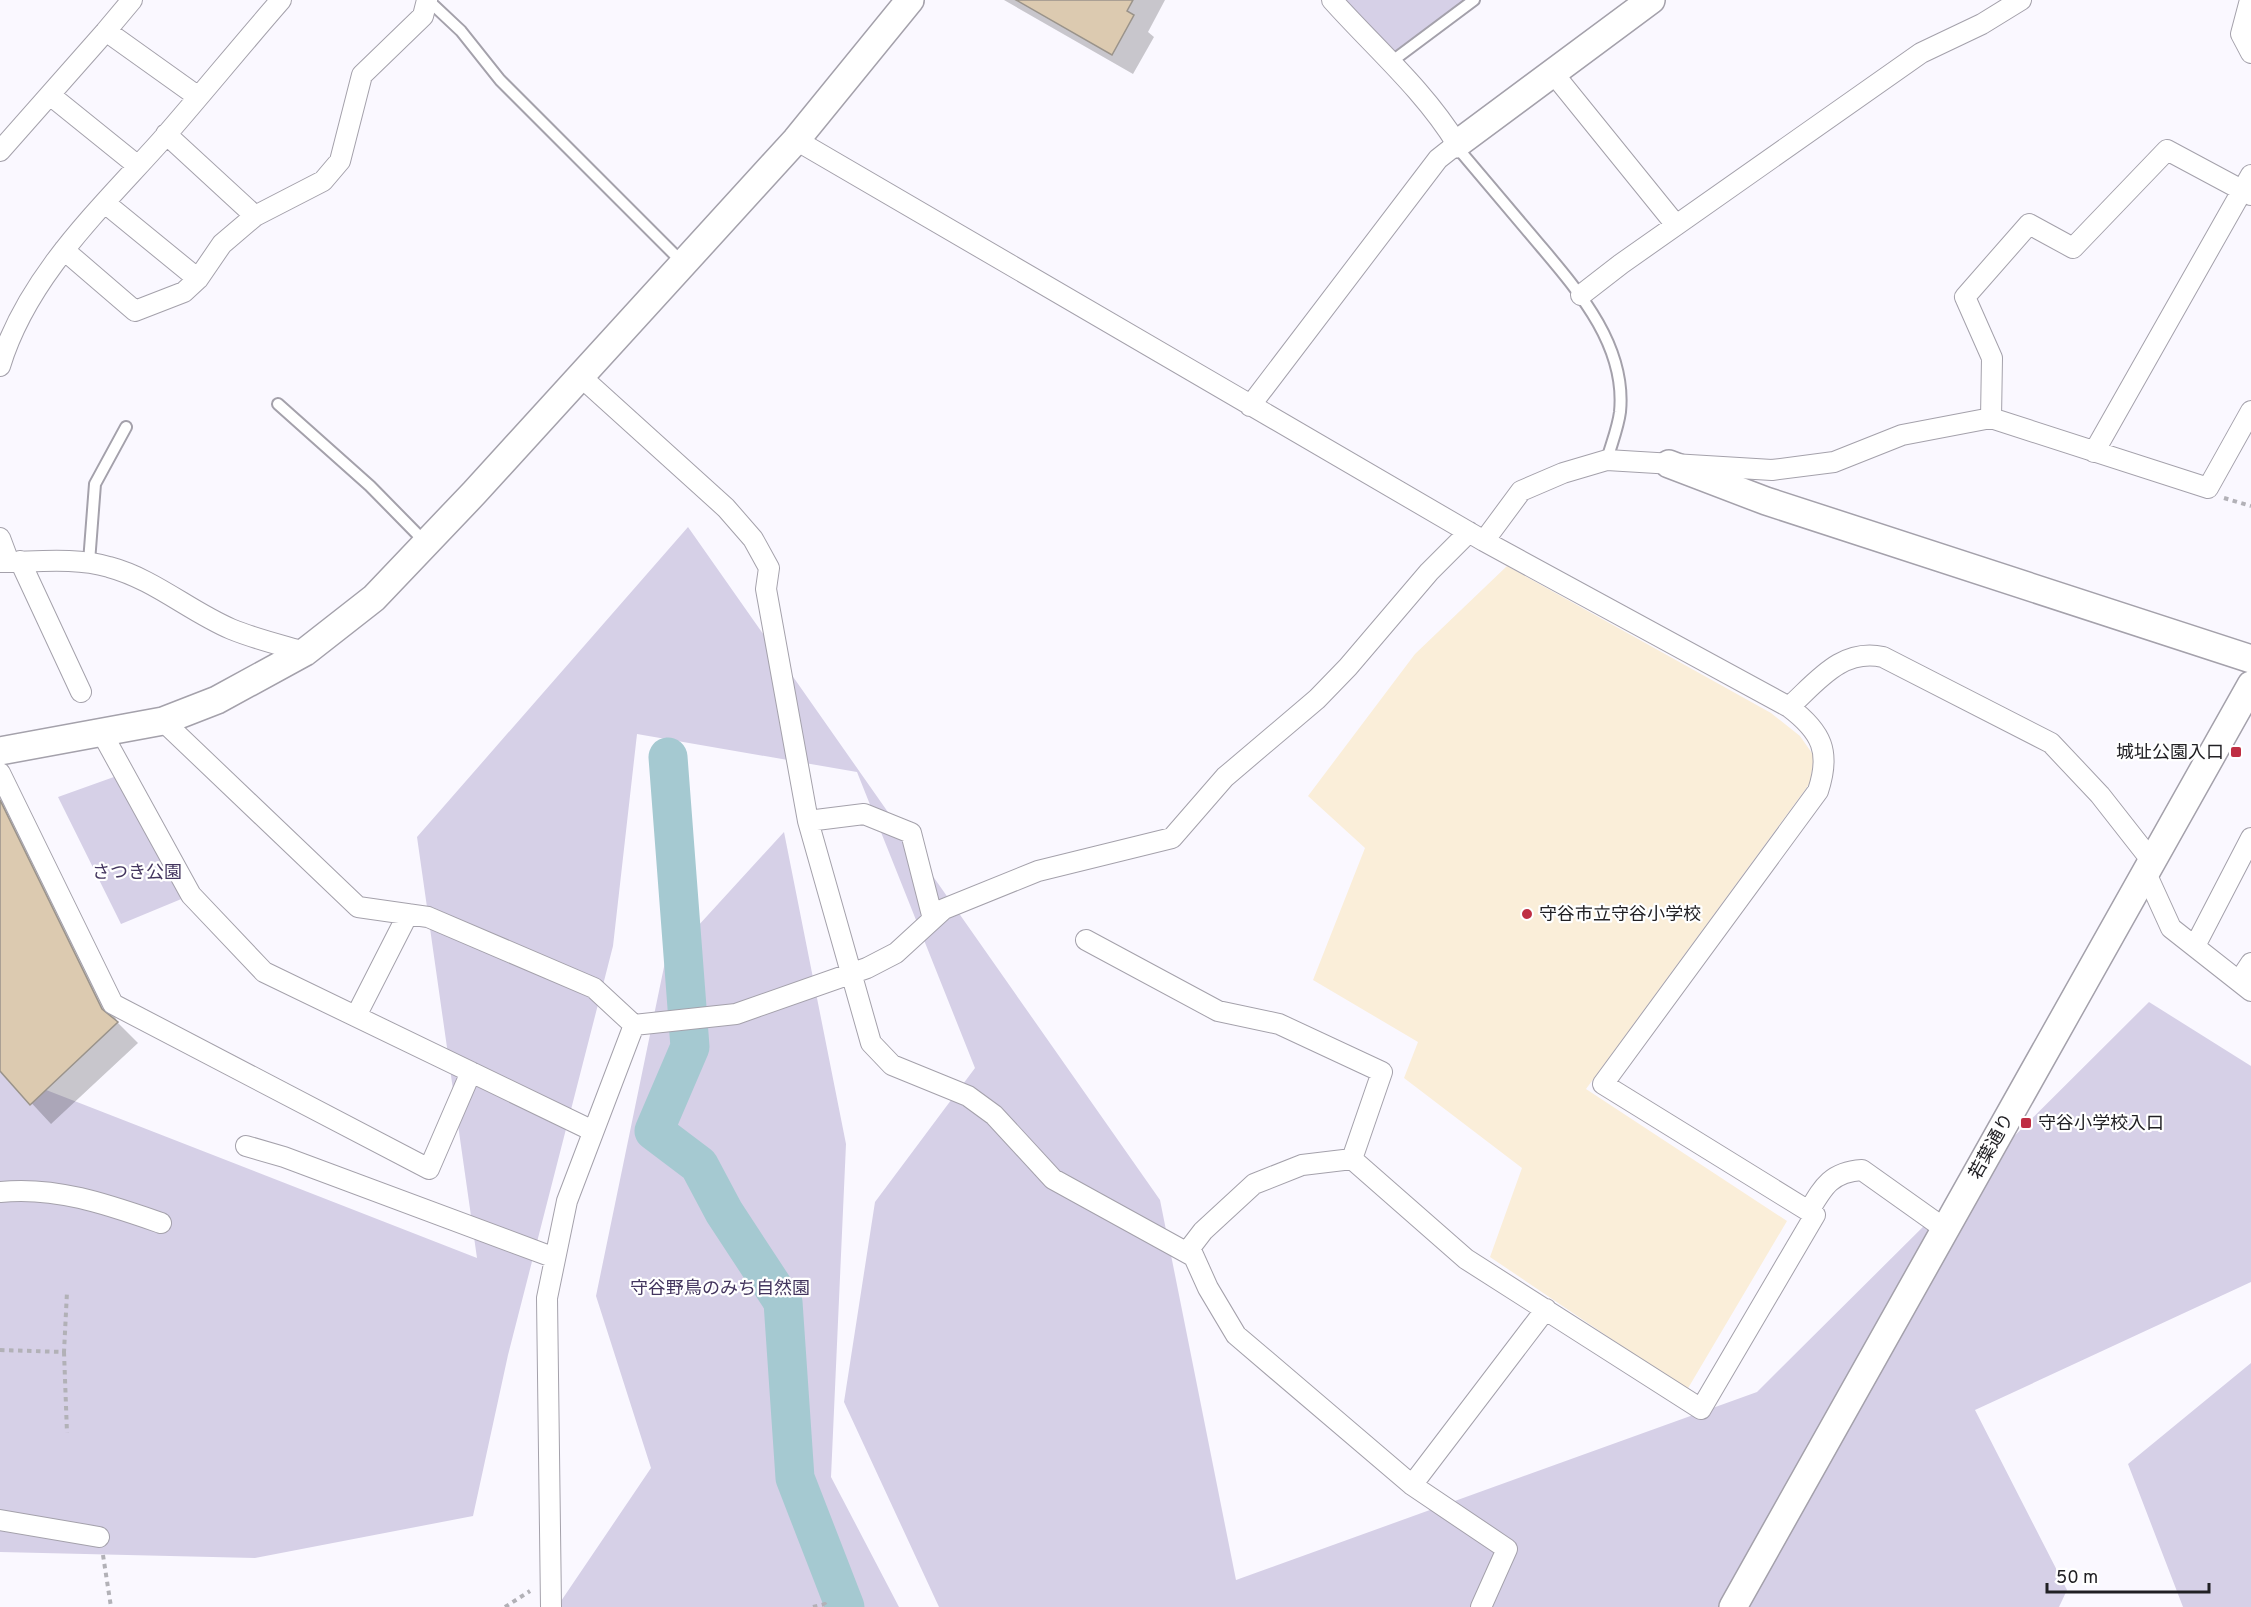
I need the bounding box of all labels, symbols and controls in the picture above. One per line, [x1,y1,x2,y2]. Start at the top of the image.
place label: 城址公園入口 [2116,742,2224,765]
marker: 城址公園入口 [2229,745,2243,759]
park label: さつき公園 [92,862,182,885]
place label: 守谷市立守谷小学校 [1539,904,1701,927]
marker: 守谷市立守谷小学校 [1520,907,1534,921]
street label: 若葉通り [1965,1110,2020,1184]
place label: 守谷小学校入口 [2038,1113,2164,1136]
marker: 守谷小学校入口 [2019,1116,2033,1130]
park label: 守谷野鳥のみち自然園 [630,1278,810,1301]
scale bar [2047,1556,2209,1594]
text: 50 m [2056,1567,2098,1590]

